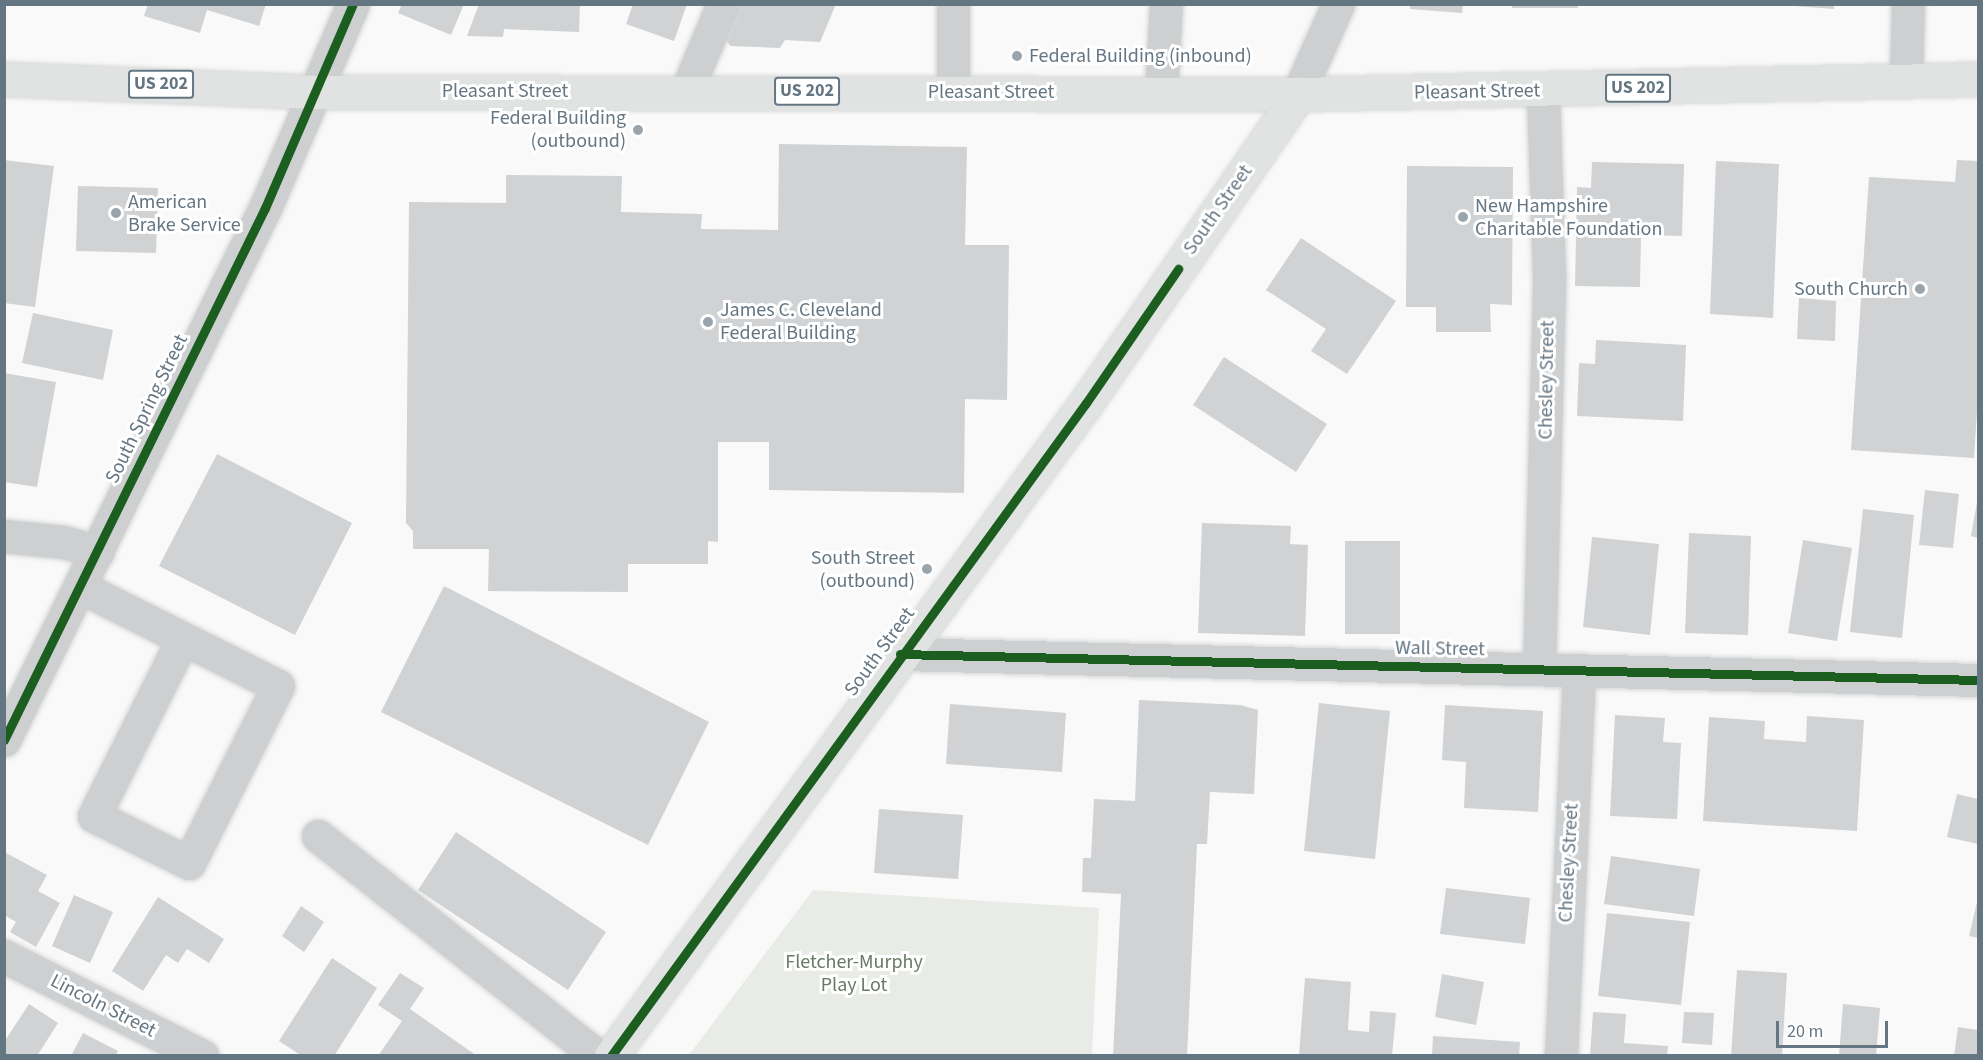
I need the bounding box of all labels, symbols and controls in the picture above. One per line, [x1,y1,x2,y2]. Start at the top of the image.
place label: Federal Building (inbound) [1029,44,1252,68]
marker: Federal Building (inbound) [1010,49,1024,63]
road number: US 202 [128,69,194,99]
road number: US 202 [1605,73,1671,103]
road number: US 202 [774,76,840,106]
street label: Pleasant Street [442,79,568,103]
street label: Pleasant Street [1414,79,1540,105]
street label: Pleasant Street [928,80,1054,104]
place label: Federal Building (outbound) [490,106,626,153]
marker: Federal Building (outbound) [631,123,645,137]
street label: South Street [1178,160,1258,260]
place label: American Brake Service [128,190,241,237]
place label: New Hampshire Charitable Foundation [1475,194,1662,241]
marker: American Brake Service [109,206,123,220]
marker: New Hampshire Charitable Foundation [1456,210,1470,224]
place label: South Church [1794,277,1908,301]
marker: South Church [1913,282,1927,296]
place label: James C. Cleveland Federal Building [720,298,882,345]
marker: James C. Cleveland Federal Building [701,315,715,329]
street label: Chesley Street [1534,320,1560,440]
street label: South Spring Street [101,331,193,487]
place label: South Street (outbound) [811,546,915,593]
marker: South Street (outbound) [920,562,934,576]
street label: South Street [840,603,920,701]
street label: Wall Street [1395,636,1485,662]
street label: Chesley Street [1554,803,1584,923]
park label: Fletcher-Murphy Play Lot [785,951,923,998]
street label: Lincoln Street [46,969,160,1043]
scale bar [1779,1009,1892,1047]
text: 20 m [1787,1019,1823,1044]

